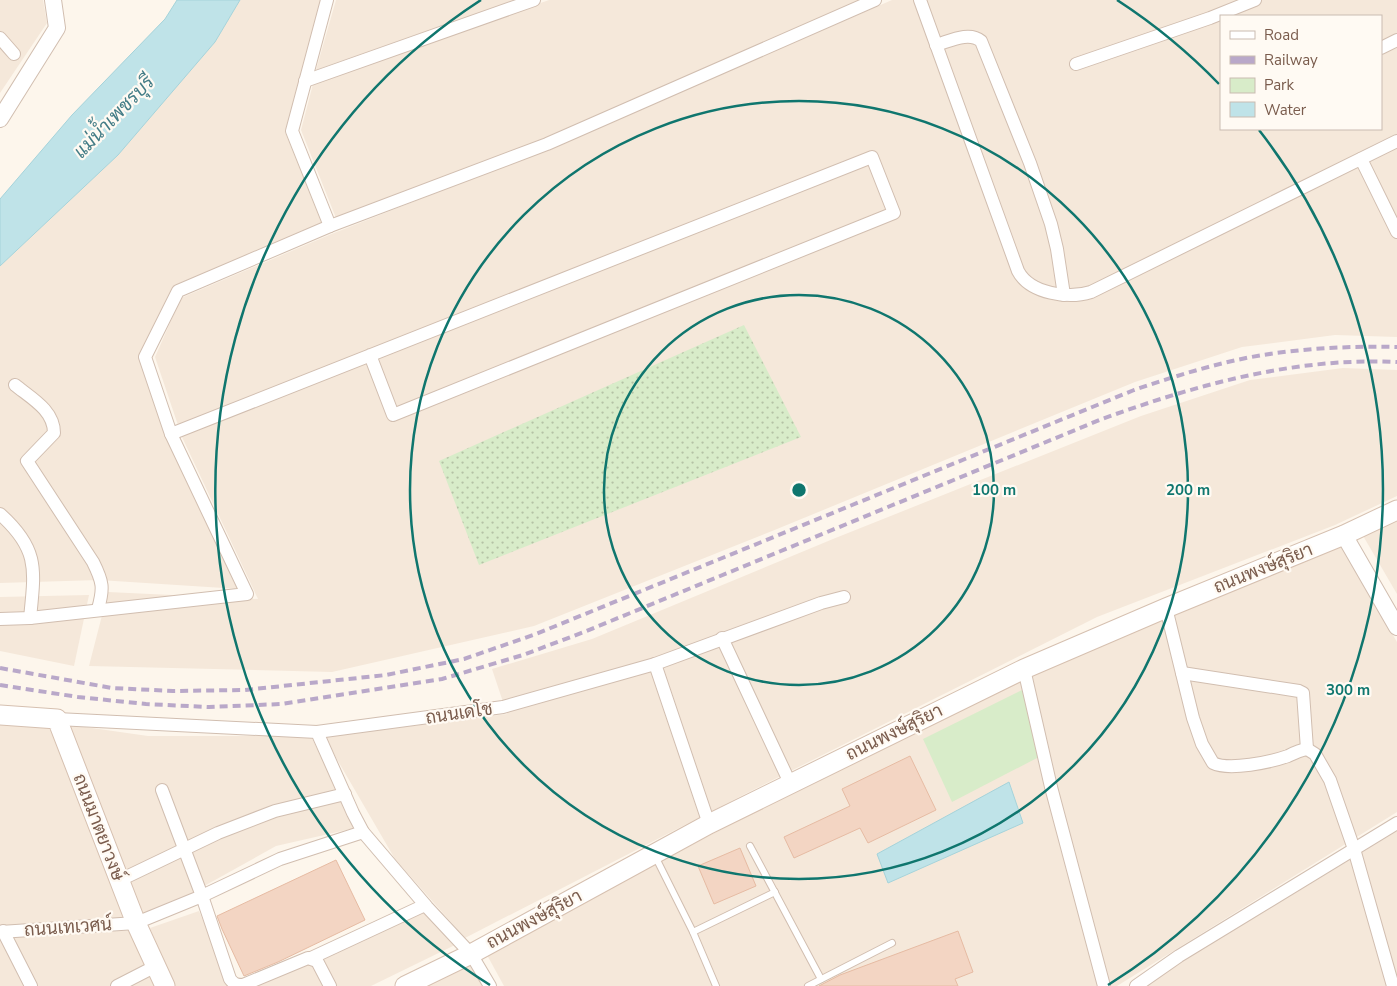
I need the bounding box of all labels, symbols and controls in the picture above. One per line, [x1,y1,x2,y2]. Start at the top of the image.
legend [1220,15,1382,130]
text: Road [1264,25,1299,45]
text: Railway [1264,50,1318,70]
water label: แม่น้ำเพชรบุรี [66,67,161,164]
text: Park [1264,75,1294,95]
text: Water [1264,100,1307,120]
text: 100 m [972,480,1016,500]
text: 200 m [1166,480,1210,500]
centre of rings [790,481,808,499]
street label: ถนนพงษ์สุริยา [1210,536,1316,599]
text: 300 m [1326,680,1370,700]
street label: ถนนเดโช [424,695,494,730]
street label: ถนนพงษ์สุริยา [841,697,946,766]
street label: ถนนมาตยาวงษ์ [68,770,132,885]
street label: ถนนพงษ์สุริยา [482,883,586,954]
street label: ถนนเทเวศน์ [23,911,113,942]

